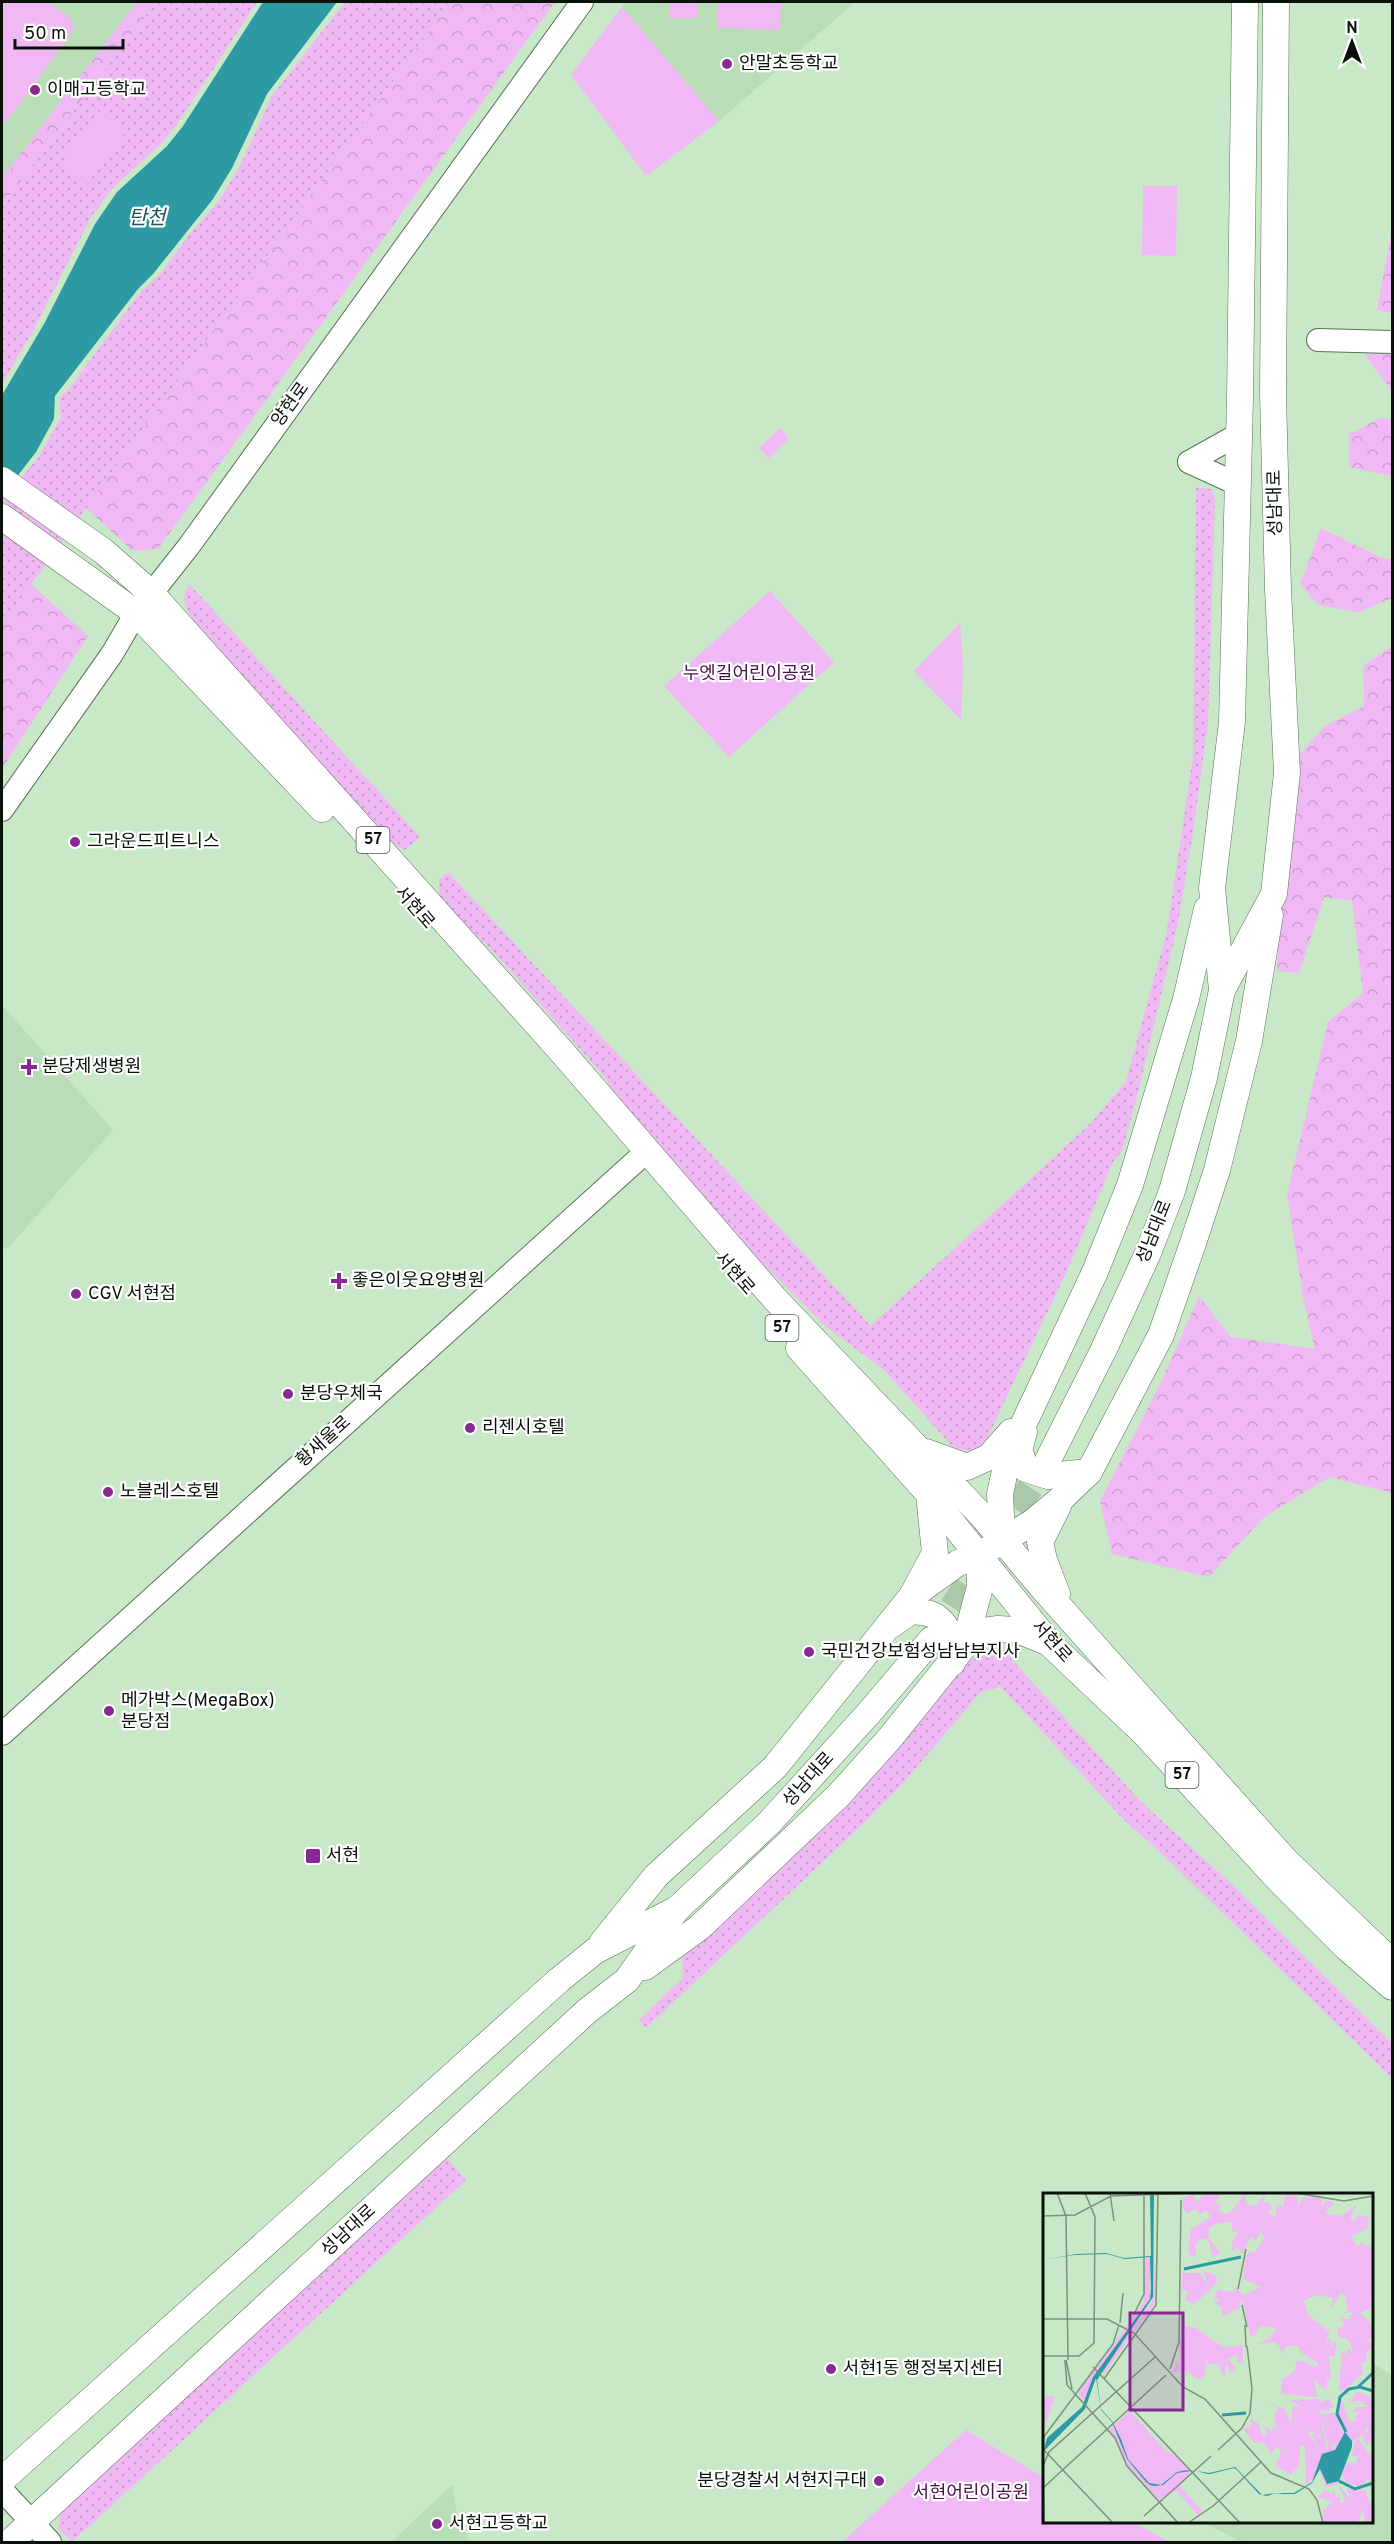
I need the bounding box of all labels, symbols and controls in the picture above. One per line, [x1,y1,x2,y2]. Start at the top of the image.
scale bar [15,12,123,50]
north arrow [1322,12,1382,72]
text: N [1346,19,1358,39]
text: 50 m [24,23,66,46]
place label: 안말초등학교 [739,53,838,76]
marker: 안말초등학교 [720,57,734,71]
place label: 이매고등학교 [47,79,146,102]
marker: 이매고등학교 [28,83,42,97]
water label: 탄천 [129,206,168,232]
street label: 양현로 [267,378,315,432]
street label: 성남대로 [1264,470,1288,536]
park label: 누엣길어린이공원 [683,663,815,686]
road number: 57 [356,827,389,853]
place label: 그라운드피트니스 [87,831,219,854]
marker: 그라운드피트니스 [68,835,82,849]
street label: 서현로 [389,882,439,934]
place label: 분당제생병원 [42,1056,141,1079]
marker: 분당제생병원 [20,1058,38,1076]
street label: 성남대로 [1132,1197,1178,1267]
street label: 서현로 [709,1248,759,1300]
place label: 좋은이웃요양병원 [352,1270,484,1293]
marker: 좋은이웃요양병원 [330,1272,348,1290]
place label: CGV 서현점 [88,1283,176,1306]
marker: CGV 서현점 [69,1287,83,1301]
road number: 57 [766,1315,798,1341]
place label: 분당우체국 [300,1383,383,1406]
marker: 분당우체국 [281,1387,295,1401]
street label: 황새울로 [292,1411,356,1473]
place label: 리젠시호텔 [482,1417,565,1440]
marker: 리젠시호텔 [463,1421,477,1435]
place label: 노블레스호텔 [120,1481,219,1504]
marker: 노블레스호텔 [101,1485,115,1499]
street label: 서현로 [1026,1616,1076,1668]
place label: 국민건강보험성남남부지사 [821,1641,1020,1664]
marker: 국민건강보험성남남부지사 [802,1645,816,1659]
place label: 메가박스(MegaBox) 분당점 [121,1690,275,1734]
marker: 메가박스(MegaBox) 분당점 [102,1704,116,1718]
street label: 성남대로 [778,1748,840,1812]
road number: 57 [1166,1762,1198,1788]
place label: 서현 [326,1845,359,1868]
marker: 서현 [304,1847,322,1865]
inset map [1043,2193,1373,2523]
street label: 성남대로 [317,2200,381,2262]
place label: 서현1동 행정복지센터 [843,2358,1003,2381]
marker: 서현1동 행정복지센터 [824,2362,838,2376]
place label: 분당경찰서 서현지구대 [697,2470,867,2493]
marker: 분당경찰서 서현지구대 [872,2474,886,2488]
park label: 서현어린이공원 [913,2482,1029,2505]
place label: 서현고등학교 [449,2513,548,2536]
marker: 서현고등학교 [430,2517,444,2531]

